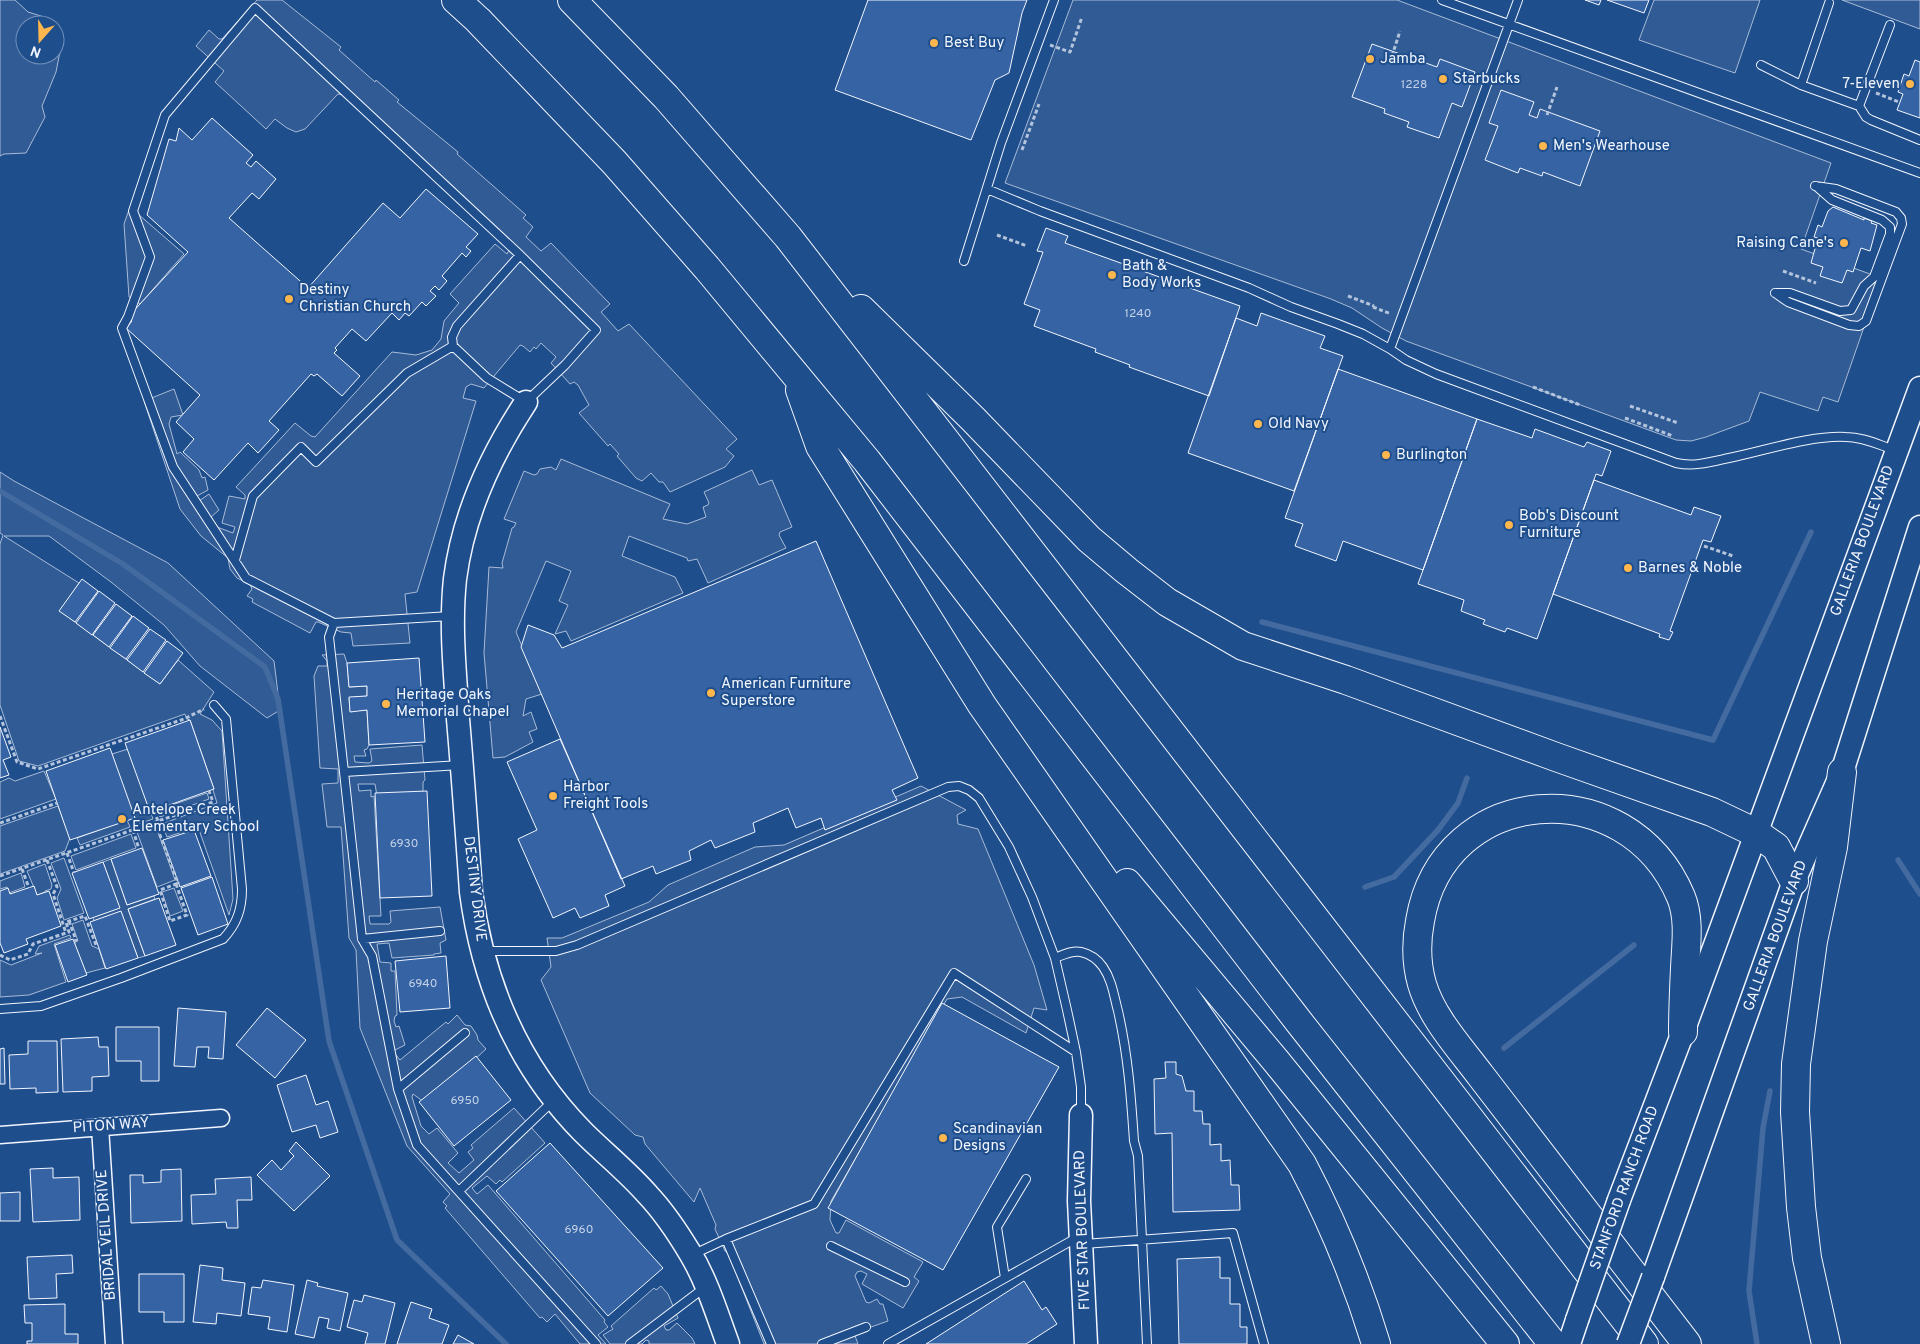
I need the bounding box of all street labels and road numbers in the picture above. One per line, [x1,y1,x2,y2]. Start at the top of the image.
street label: GALLERIA BOULEVARD [1827,463,1899,619]
street label: DESTINY DRIVE [458,835,490,943]
street label: GALLERIA BOULEVARD [1740,858,1812,1014]
street label: STANFORD RANCH ROAD [1586,1103,1664,1273]
street label: PITON WAY [72,1114,150,1138]
street label: FIVE STAR BOULEVARD [1071,1149,1095,1311]
street label: BRIDAL VEIL DRIVE [93,1169,121,1301]

